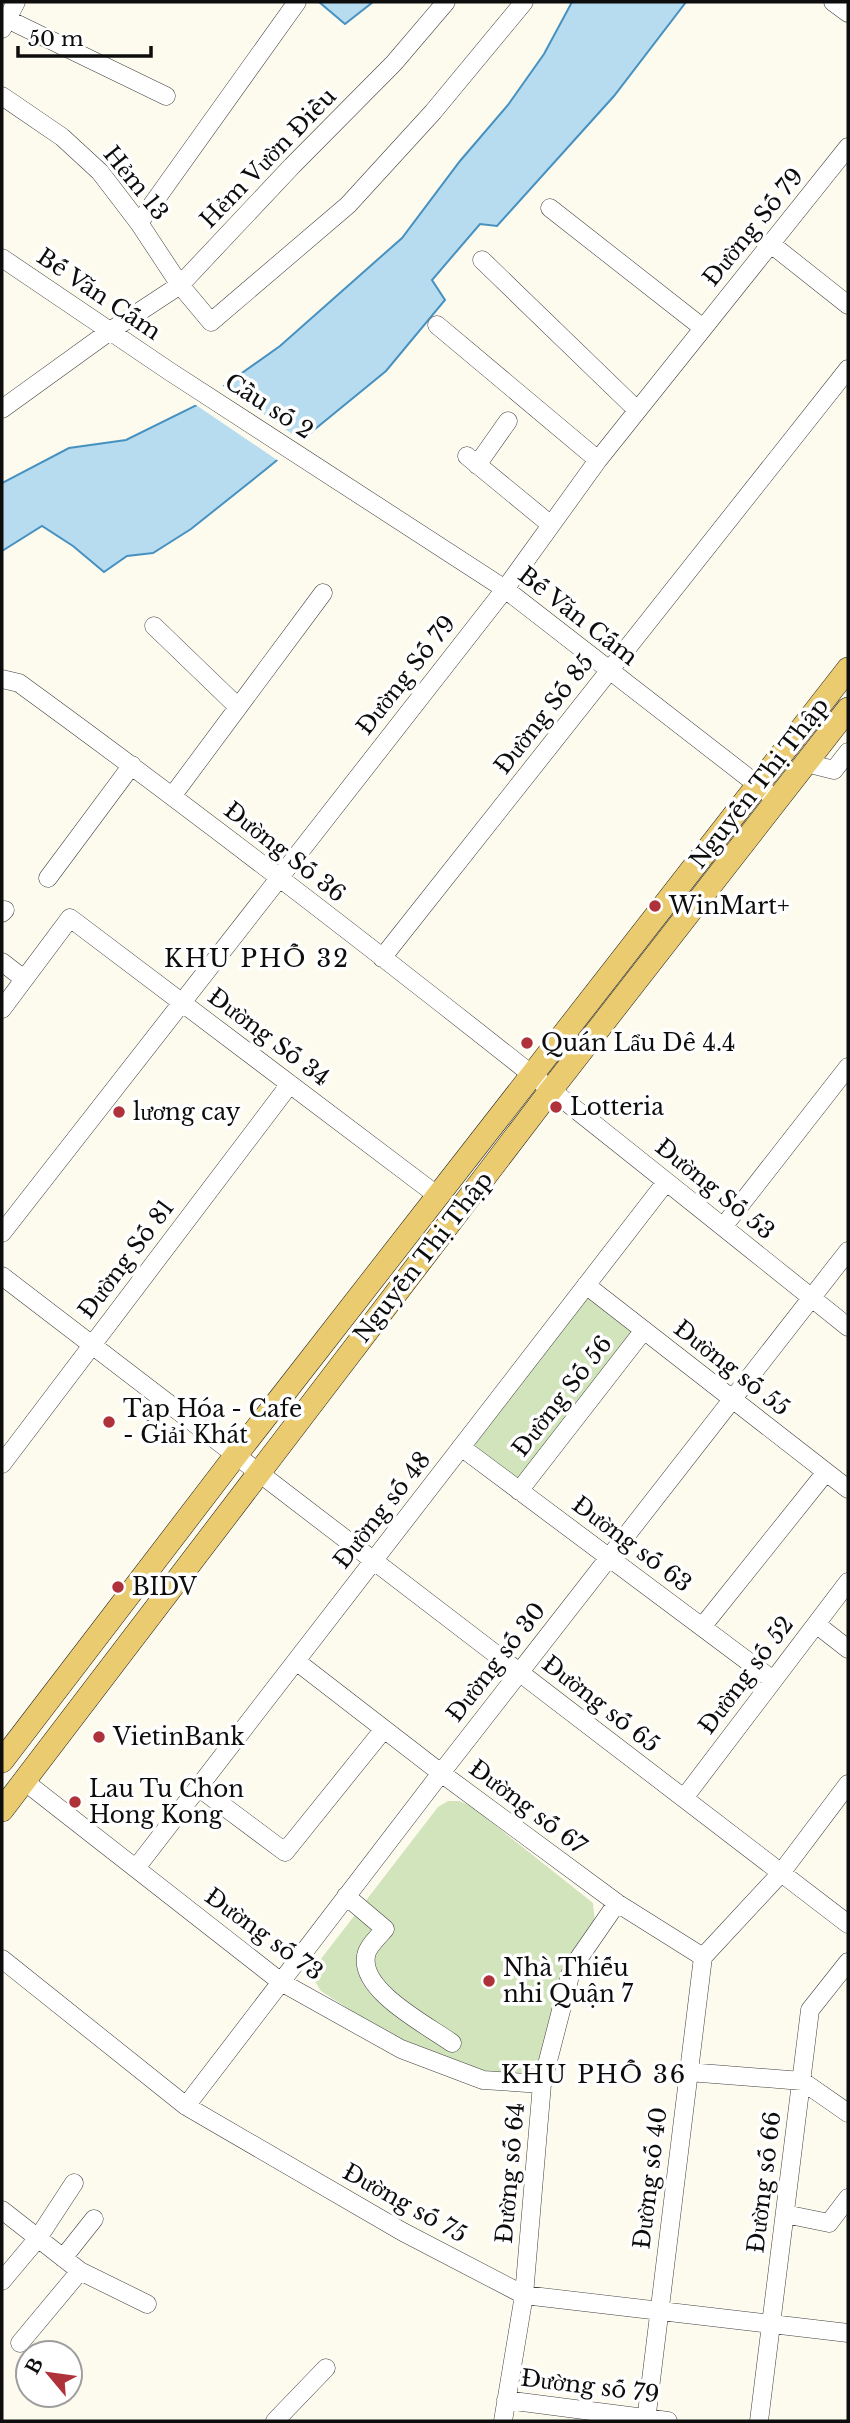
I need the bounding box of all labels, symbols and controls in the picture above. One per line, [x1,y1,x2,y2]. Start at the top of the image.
scale bar [18,14,150,58]
text: 50 m [28,26,84,52]
street label: Hẻm Vườn Điều [194,82,342,234]
street label: Hẻm 13 [98,140,174,226]
street label: Đường Số 79 [697,162,809,292]
street label: Bế Văn Cấm [32,242,167,346]
street label: Cầu số 2 [220,367,318,445]
street label: Bế Văn Cấm [513,561,643,671]
street label: Đường Số 79 [351,610,461,740]
street label: Đường Số 85 [489,648,599,780]
street label: Nguyễn Thị Thập [684,692,834,874]
street label: Đường Số 36 [219,796,351,908]
place label: WinMart+ [668,892,790,920]
marker: WinMart+ [647,898,663,914]
district label: KHU PHỐ 32 [164,943,350,973]
street label: Đường Số 34 [203,982,335,1092]
place label: Quán Lẩu Dê 4.4 [541,1029,735,1057]
marker: Quán Lẩu Dê 4.4 [519,1035,535,1051]
place label: Lotteria [570,1093,664,1121]
place label: lương cay [133,1098,241,1126]
marker: Lotteria [548,1099,564,1115]
marker: lương cay [111,1104,127,1120]
street label: Đường Số 53 [650,1133,780,1245]
street label: Nguyễn Thị Thập [348,1166,498,1348]
street label: Đường Số 81 [72,1194,180,1324]
street label: Đường số 55 [669,1314,795,1422]
street label: Đường Số 56 [506,1330,618,1462]
place label: Tạp Hóa - Cafe - Giải Khát [123,1395,302,1449]
marker: Tạp Hóa - Cafe - Giải Khát [101,1414,117,1430]
street label: Đường số 48 [328,1446,436,1574]
street label: Đường số 63 [567,1490,697,1598]
place label: BIDV [132,1573,198,1601]
marker: BIDV [110,1579,126,1595]
street label: Đường số 30 [441,1597,551,1727]
street label: Đường số 52 [693,1611,799,1739]
street label: Đường số 65 [537,1650,665,1758]
place label: VietinBank [112,1723,245,1751]
marker: VietinBank [91,1729,107,1745]
street label: Đường số 67 [464,1754,592,1860]
place label: Lau Tu Chon Hong Kong [89,1775,244,1829]
marker: Lau Tu Chon Hong Kong [67,1794,83,1810]
street label: Đường số 73 [200,1882,328,1986]
place label: Nhà Thiếu nhi Quận 7 [503,1954,634,2008]
marker: Nhà Thiếu nhi Quận 7 [481,1973,497,1989]
district label: KHU PHỐ 36 [501,2059,687,2089]
street label: Đường số 64 [490,2101,530,2245]
street label: Đường số 40 [627,2105,673,2251]
street label: Đường số 66 [741,2110,787,2254]
street label: Đường số 75 [338,2157,472,2249]
north arrow [14,2339,84,2409]
text: B [21,2354,48,2378]
street label: Đường số 79 [519,2364,661,2408]

